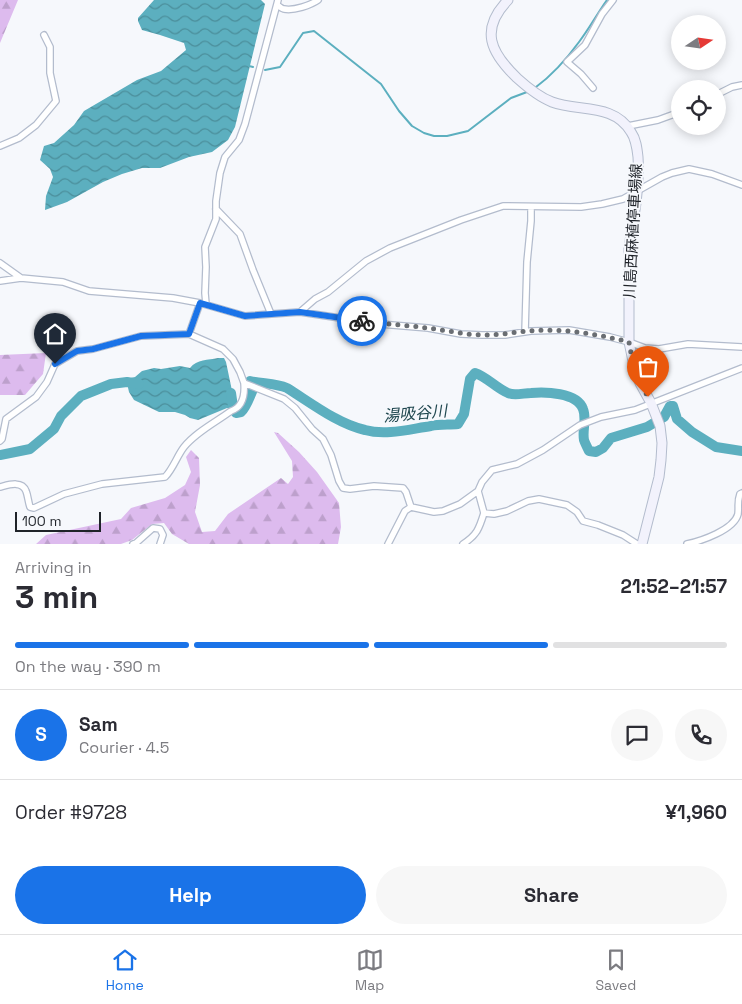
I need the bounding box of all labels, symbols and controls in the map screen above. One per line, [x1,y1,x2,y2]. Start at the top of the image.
north arrow [671,15,726,70]
map controls [671,15,726,135]
button: locate [671,80,726,135]
street label: 川島西麻植停車場線 [619,163,646,299]
courier [337,296,387,346]
icon: bike [348,307,376,335]
pin [34,313,76,364]
icon: home [41,320,69,348]
pin [627,346,669,397]
icon: bag [634,353,662,381]
water label: 湯吸谷川 [382,400,450,427]
scale bar [15,509,101,532]
text: 100 m [22,512,61,530]
text: Arriving in [15,557,92,578]
text: 21:52–21:57 [621,574,727,599]
text: 3 min [15,577,98,617]
text: On the way · 390 m [15,656,161,677]
button: chat [611,709,663,761]
button: phone [675,709,727,761]
text: Sam [79,712,118,737]
text: S [35,722,47,747]
text: Courier · 4.5 [79,737,169,758]
text: Order #9728 [15,800,127,825]
text: ¥1,960 [665,800,727,825]
button: Help [15,866,366,924]
button: Share [376,866,727,924]
tab: Home [106,946,144,994]
tab: Map [355,946,384,994]
tab: Saved [596,946,636,994]

